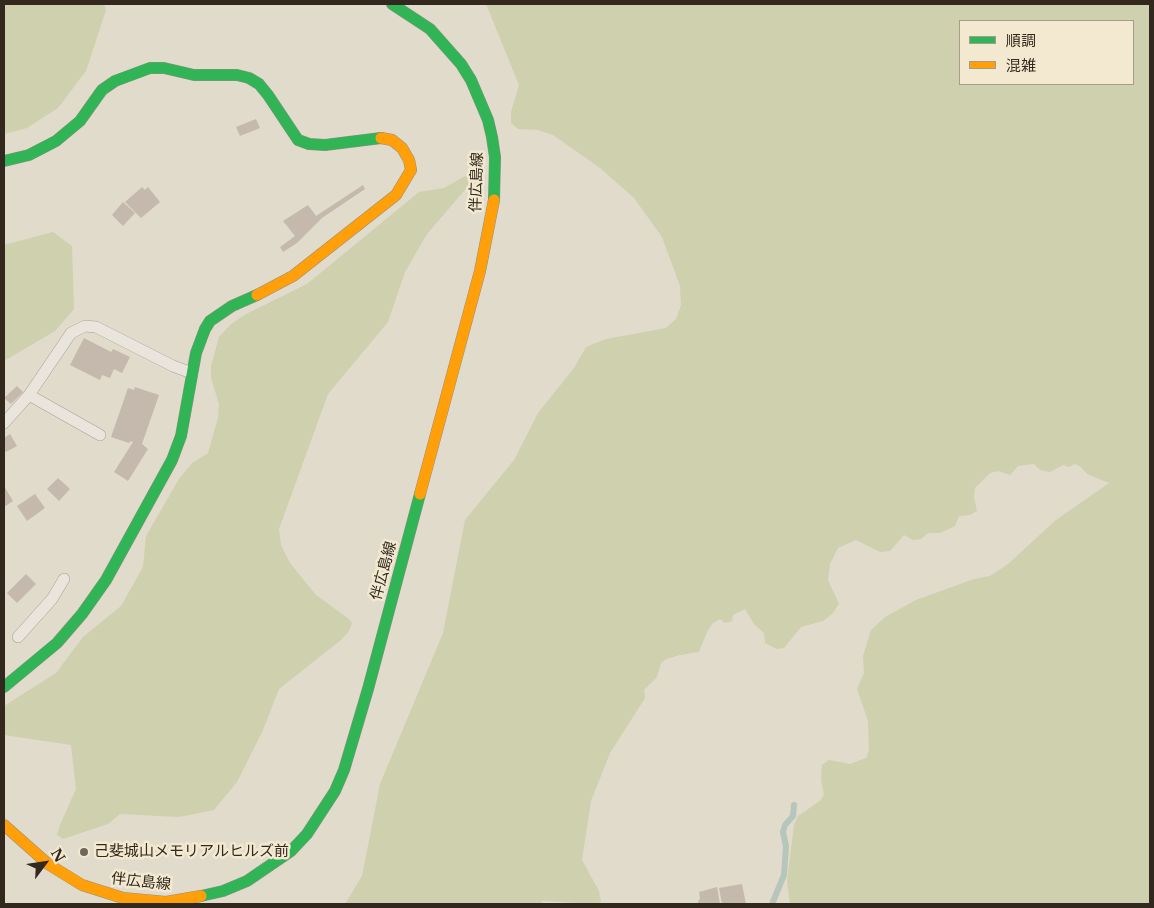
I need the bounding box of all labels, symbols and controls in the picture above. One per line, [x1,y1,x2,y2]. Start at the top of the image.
legend [959,20,1134,85]
text: 順調 [1006,31,1036,50]
text: 混雑 [1006,56,1036,75]
street label: 伴広島線 [467,152,487,212]
street label: 伴広島線 [368,540,400,602]
north arrow [20,838,70,888]
place label: 己斐城山メモリアルヒルズ前 [94,843,289,861]
text: N [47,845,69,866]
marker: 己斐城山メモリアルヒルズ前 [78,846,90,858]
street label: 伴広島線 [110,870,172,894]

